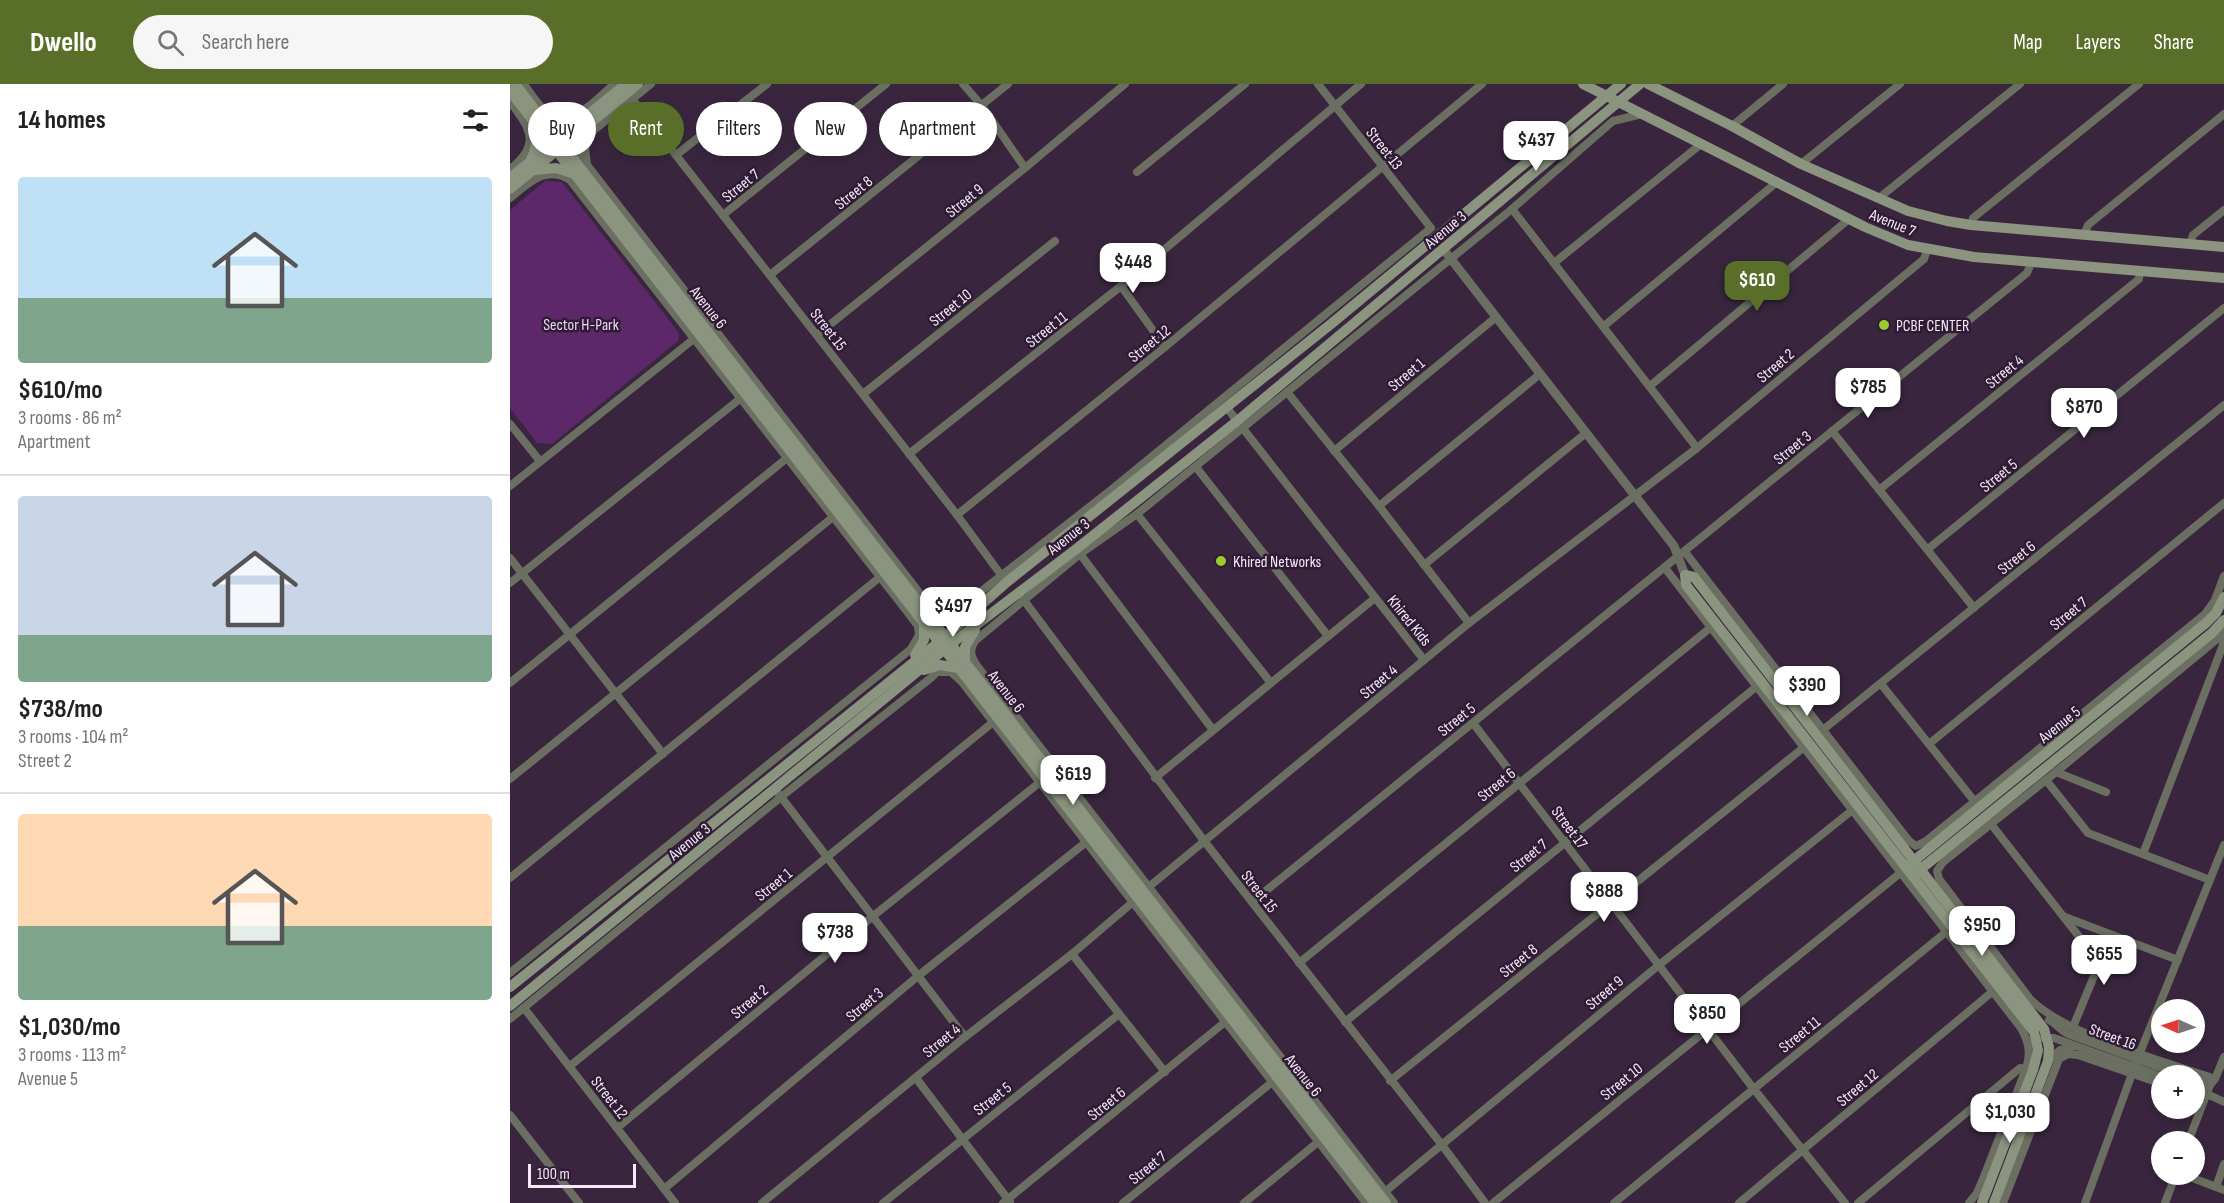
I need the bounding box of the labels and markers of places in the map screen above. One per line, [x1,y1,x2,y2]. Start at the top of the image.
pin: $437 [1500,121,1572,172]
pin: $448 [1097,243,1169,294]
pin: $610 [1721,261,1793,312]
place label: PCBF CENTER [1896,317,1969,336]
marker: PCBF CENTER [1877,318,1891,332]
pin: $785 [1832,368,1904,419]
pin: $870 [2048,388,2120,439]
place label: Khired Networks [1233,553,1322,572]
marker: Khired Networks [1214,554,1228,568]
pin: $497 [917,587,989,638]
pin: $390 [1771,666,1843,717]
pin: $619 [1037,755,1109,806]
pin: $888 [1568,872,1640,923]
pin: $950 [1946,906,2018,957]
pin: $738 [799,913,871,964]
pin: $655 [2068,935,2140,986]
pin: $850 [1671,994,1743,1045]
pin: $1,030 [1961,1093,2059,1144]

